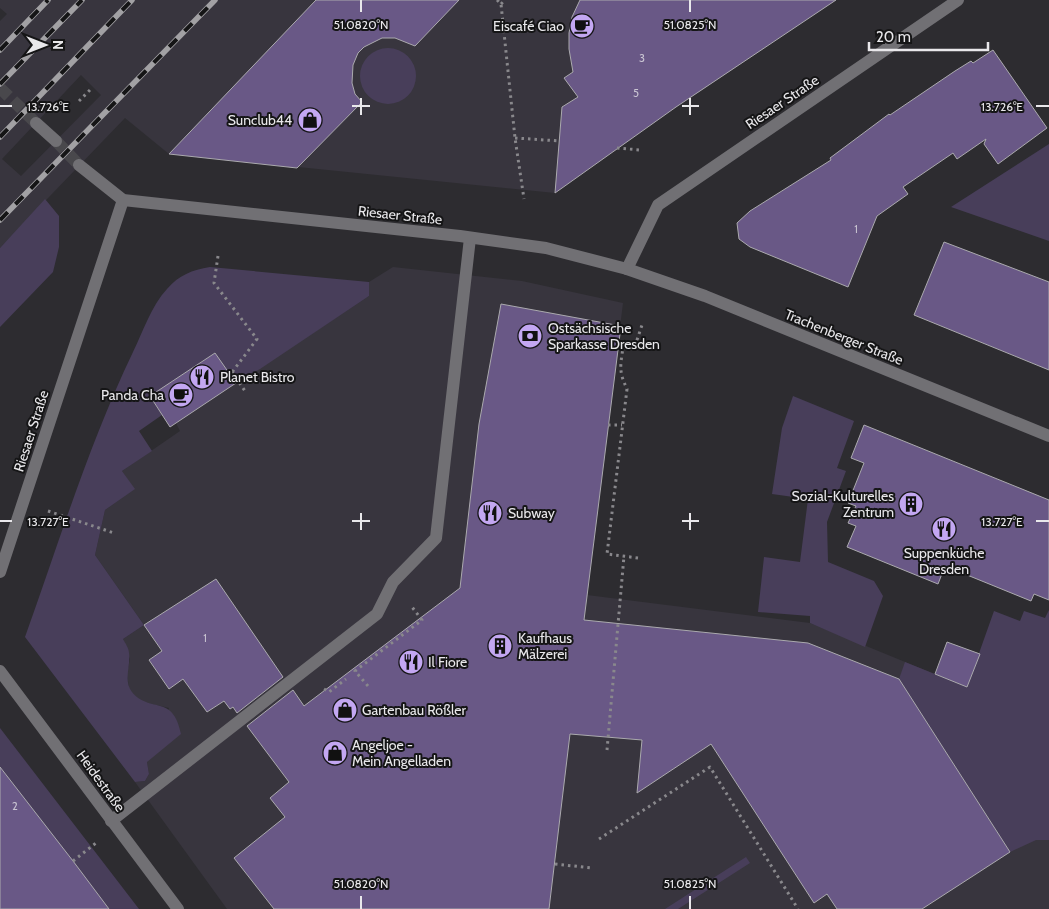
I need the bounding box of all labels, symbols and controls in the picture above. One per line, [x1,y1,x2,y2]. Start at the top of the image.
cafe icon: Eiscafé Ciao [569,13,595,39]
text: 51.0820°N [334,17,388,32]
place label: Eiscafé Ciao [493,17,564,35]
text: 51.0825°N [663,17,717,32]
north arrow [20,20,70,70]
scale bar [869,20,988,52]
text: 20 m [876,28,911,46]
text: N [49,40,67,50]
house number: 3 [639,51,645,65]
street label: Riesaer Straße [742,71,822,133]
house number: 5 [633,86,639,100]
text: 13.726°E [27,99,69,114]
text: 13.726°E [981,99,1023,114]
shop icon: Sunclub44 [297,107,323,133]
place label: Sunclub44 [228,111,292,129]
street label: Riesaer Straße [357,202,443,228]
house number: 1 [854,222,858,236]
street label: Trachenberger Straße [782,305,906,369]
place label: Ostsächsische Sparkasse Dresden [548,319,660,353]
bank icon: Ostsächsische Sparkasse Dresden [517,323,543,349]
restaurant icon: Planet Bistro [189,364,215,390]
place label: Planet Bistro [220,368,295,386]
cafe icon: Panda Cha [168,382,194,408]
place label: Panda Cha [101,386,164,404]
street label: Riesaer Straße [9,388,53,474]
place label: Sozial-Kulturelles Zentrum [792,487,894,521]
building icon: Sozial-Kulturelles Zentrum [898,491,924,517]
restaurant icon: Subway [477,500,503,526]
place label: Subway [508,504,555,522]
text: 13.727°E [27,514,69,529]
text: 13.727°E [981,514,1023,529]
restaurant icon: Suppenküche Dresden [931,516,957,542]
place label: Suppenküche Dresden [904,544,984,578]
place label: Kaufhaus Mälzerei [518,629,572,663]
house number: 1 [203,631,207,645]
building icon: Kaufhaus Mälzerei [487,633,513,659]
restaurant icon: Il Fiore [398,649,424,675]
place label: Il Fiore [428,653,467,671]
shop icon: Gartenbau Rößler [332,697,358,723]
place label: Gartenbau Rößler [362,701,466,719]
place label: Angeljoe - Mein Angelladen [352,736,451,770]
shop icon: Angeljoe - Mein Angelladen [322,740,348,766]
street label: Heidestraße [73,747,129,815]
house number: 2 [12,799,18,813]
text: 51.0820°N [334,876,388,891]
text: 51.0825°N [663,876,717,891]

